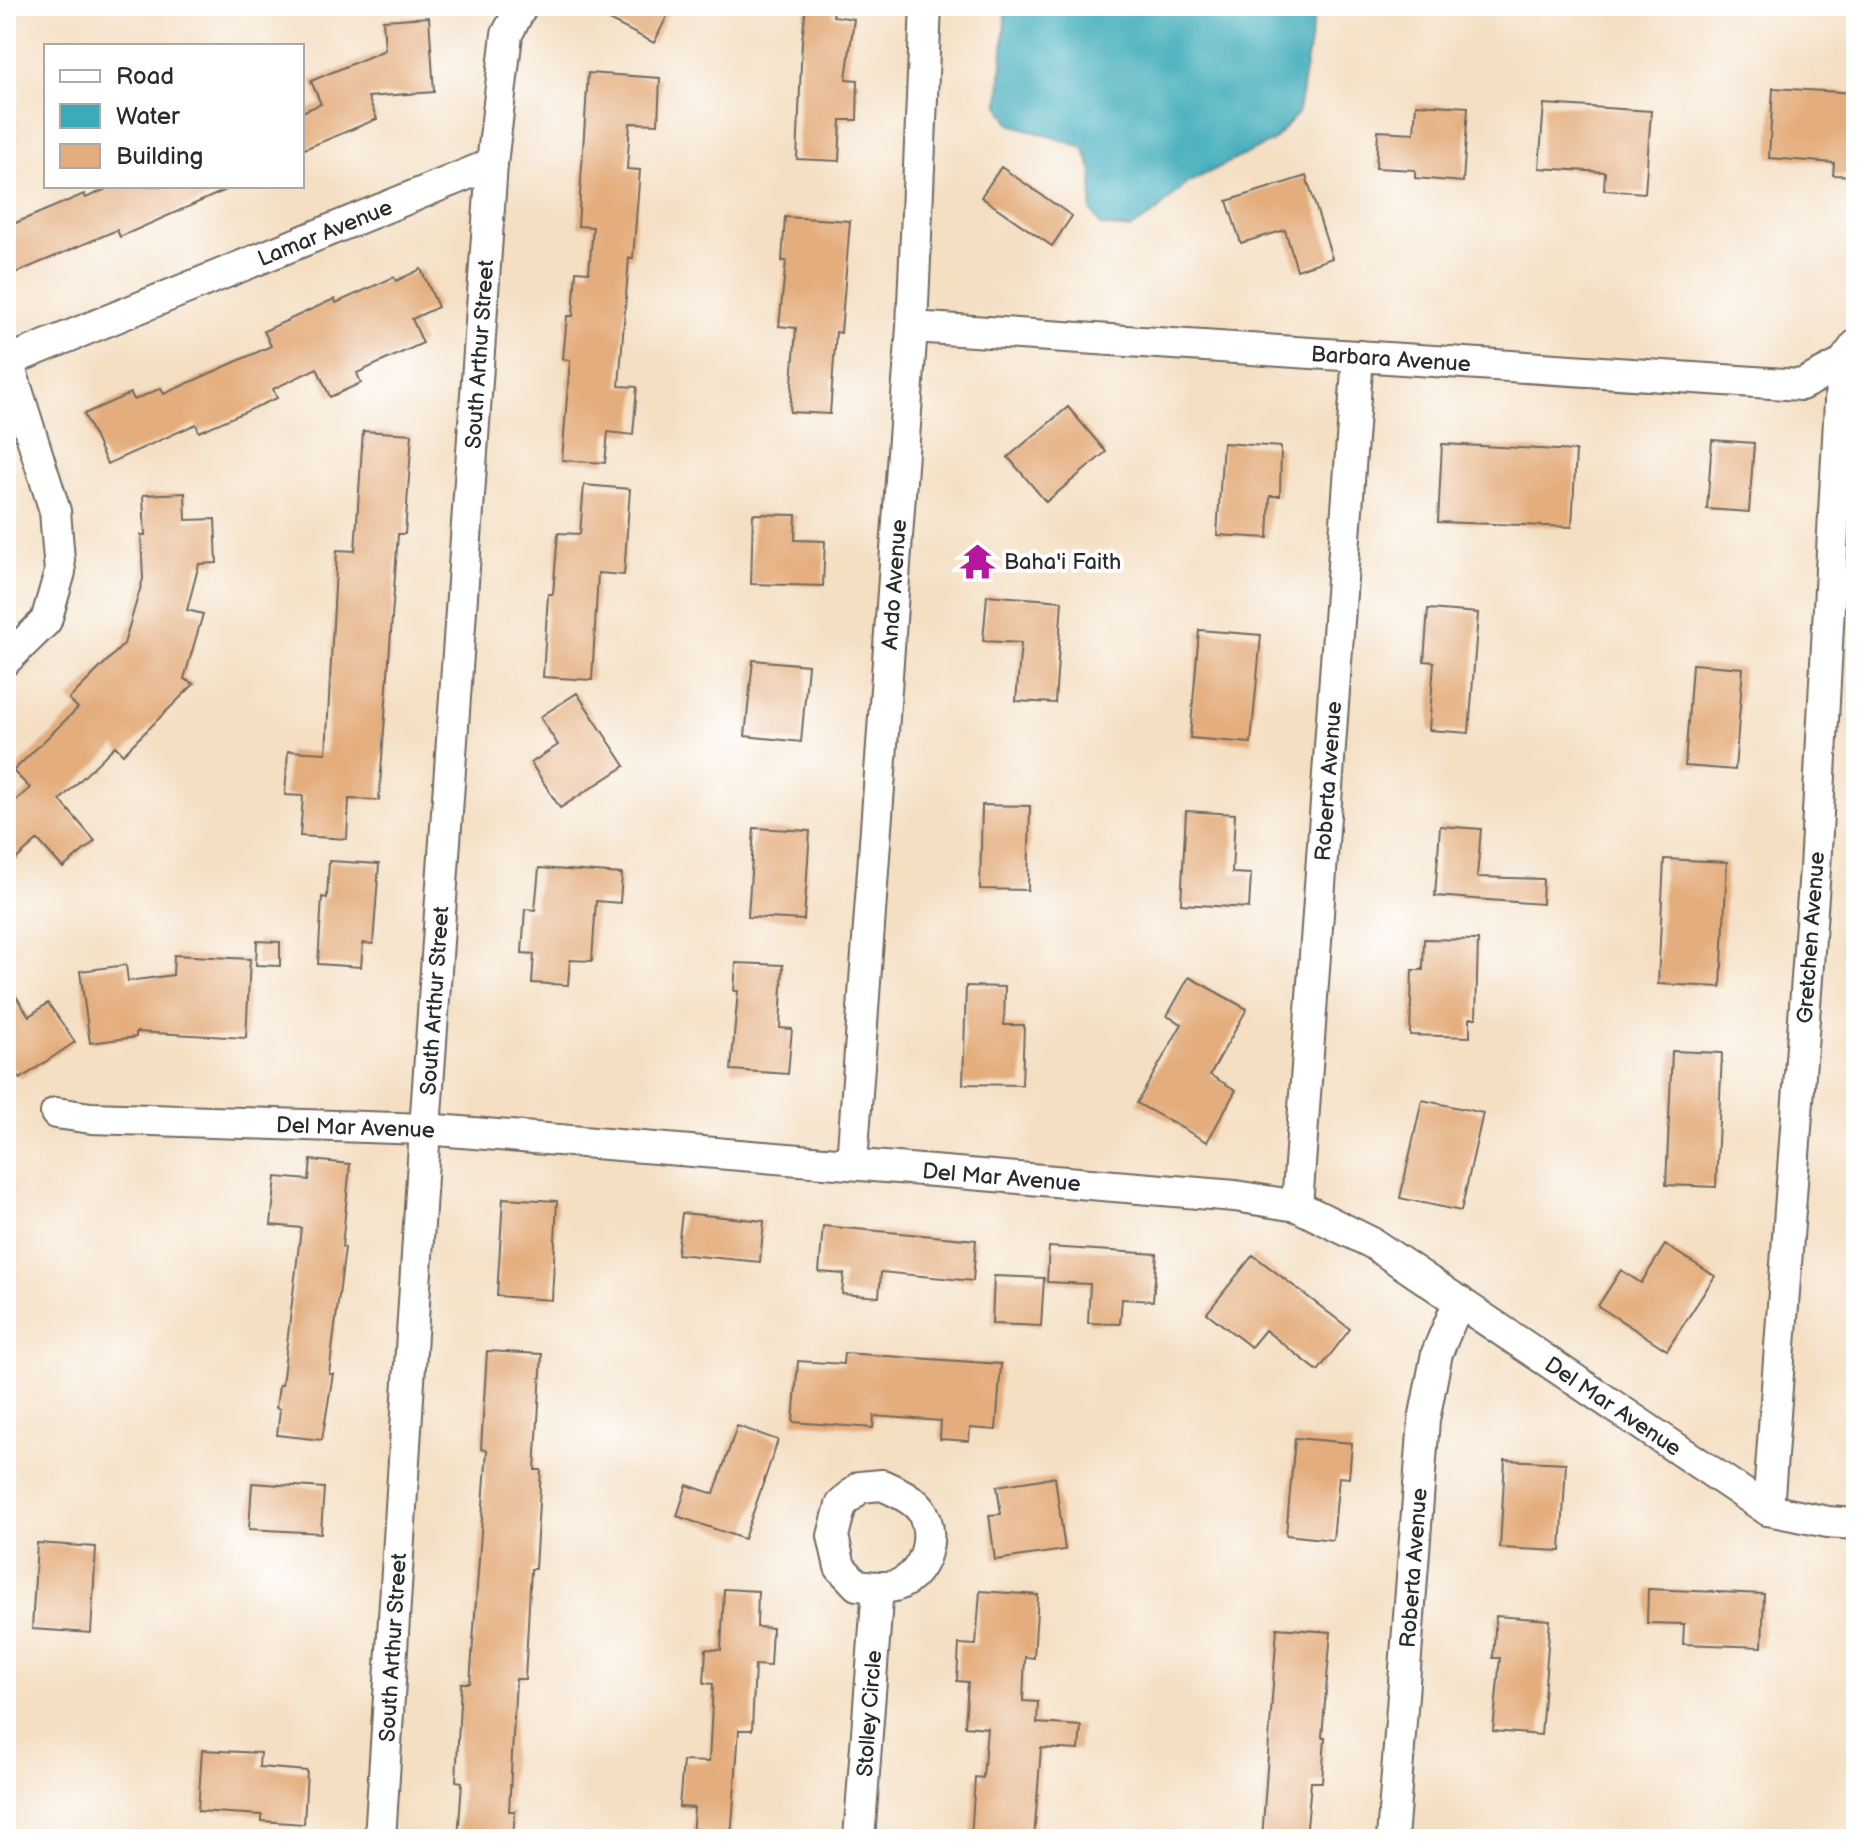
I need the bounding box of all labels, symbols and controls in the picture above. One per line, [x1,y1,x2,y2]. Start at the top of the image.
legend [44,44,304,188]
text: Road [116,62,174,91]
text: Water [116,102,180,131]
text: Building [116,142,203,171]
street label: Lamar Avenue [254,194,396,273]
street label: South Arthur Street [460,259,500,450]
street label: Barbara Avenue [1310,341,1472,378]
street label: Ando Avenue [877,518,913,651]
temple icon: Baha'i Faith [959,542,997,580]
place label: Baha'i Faith [1004,549,1121,576]
street label: Roberta Avenue [1310,700,1348,862]
street label: Gretchen Avenue [1792,851,1831,1025]
street label: South Arthur Street [415,905,455,1096]
street label: Del Mar Avenue [276,1112,436,1145]
street label: Del Mar Avenue [921,1158,1082,1198]
street label: Del Mar Avenue [1539,1351,1686,1463]
street label: Roberta Avenue [1395,1487,1434,1649]
street label: South Arthur Street [374,1552,413,1743]
street label: Stolley Circle [852,1649,888,1778]

